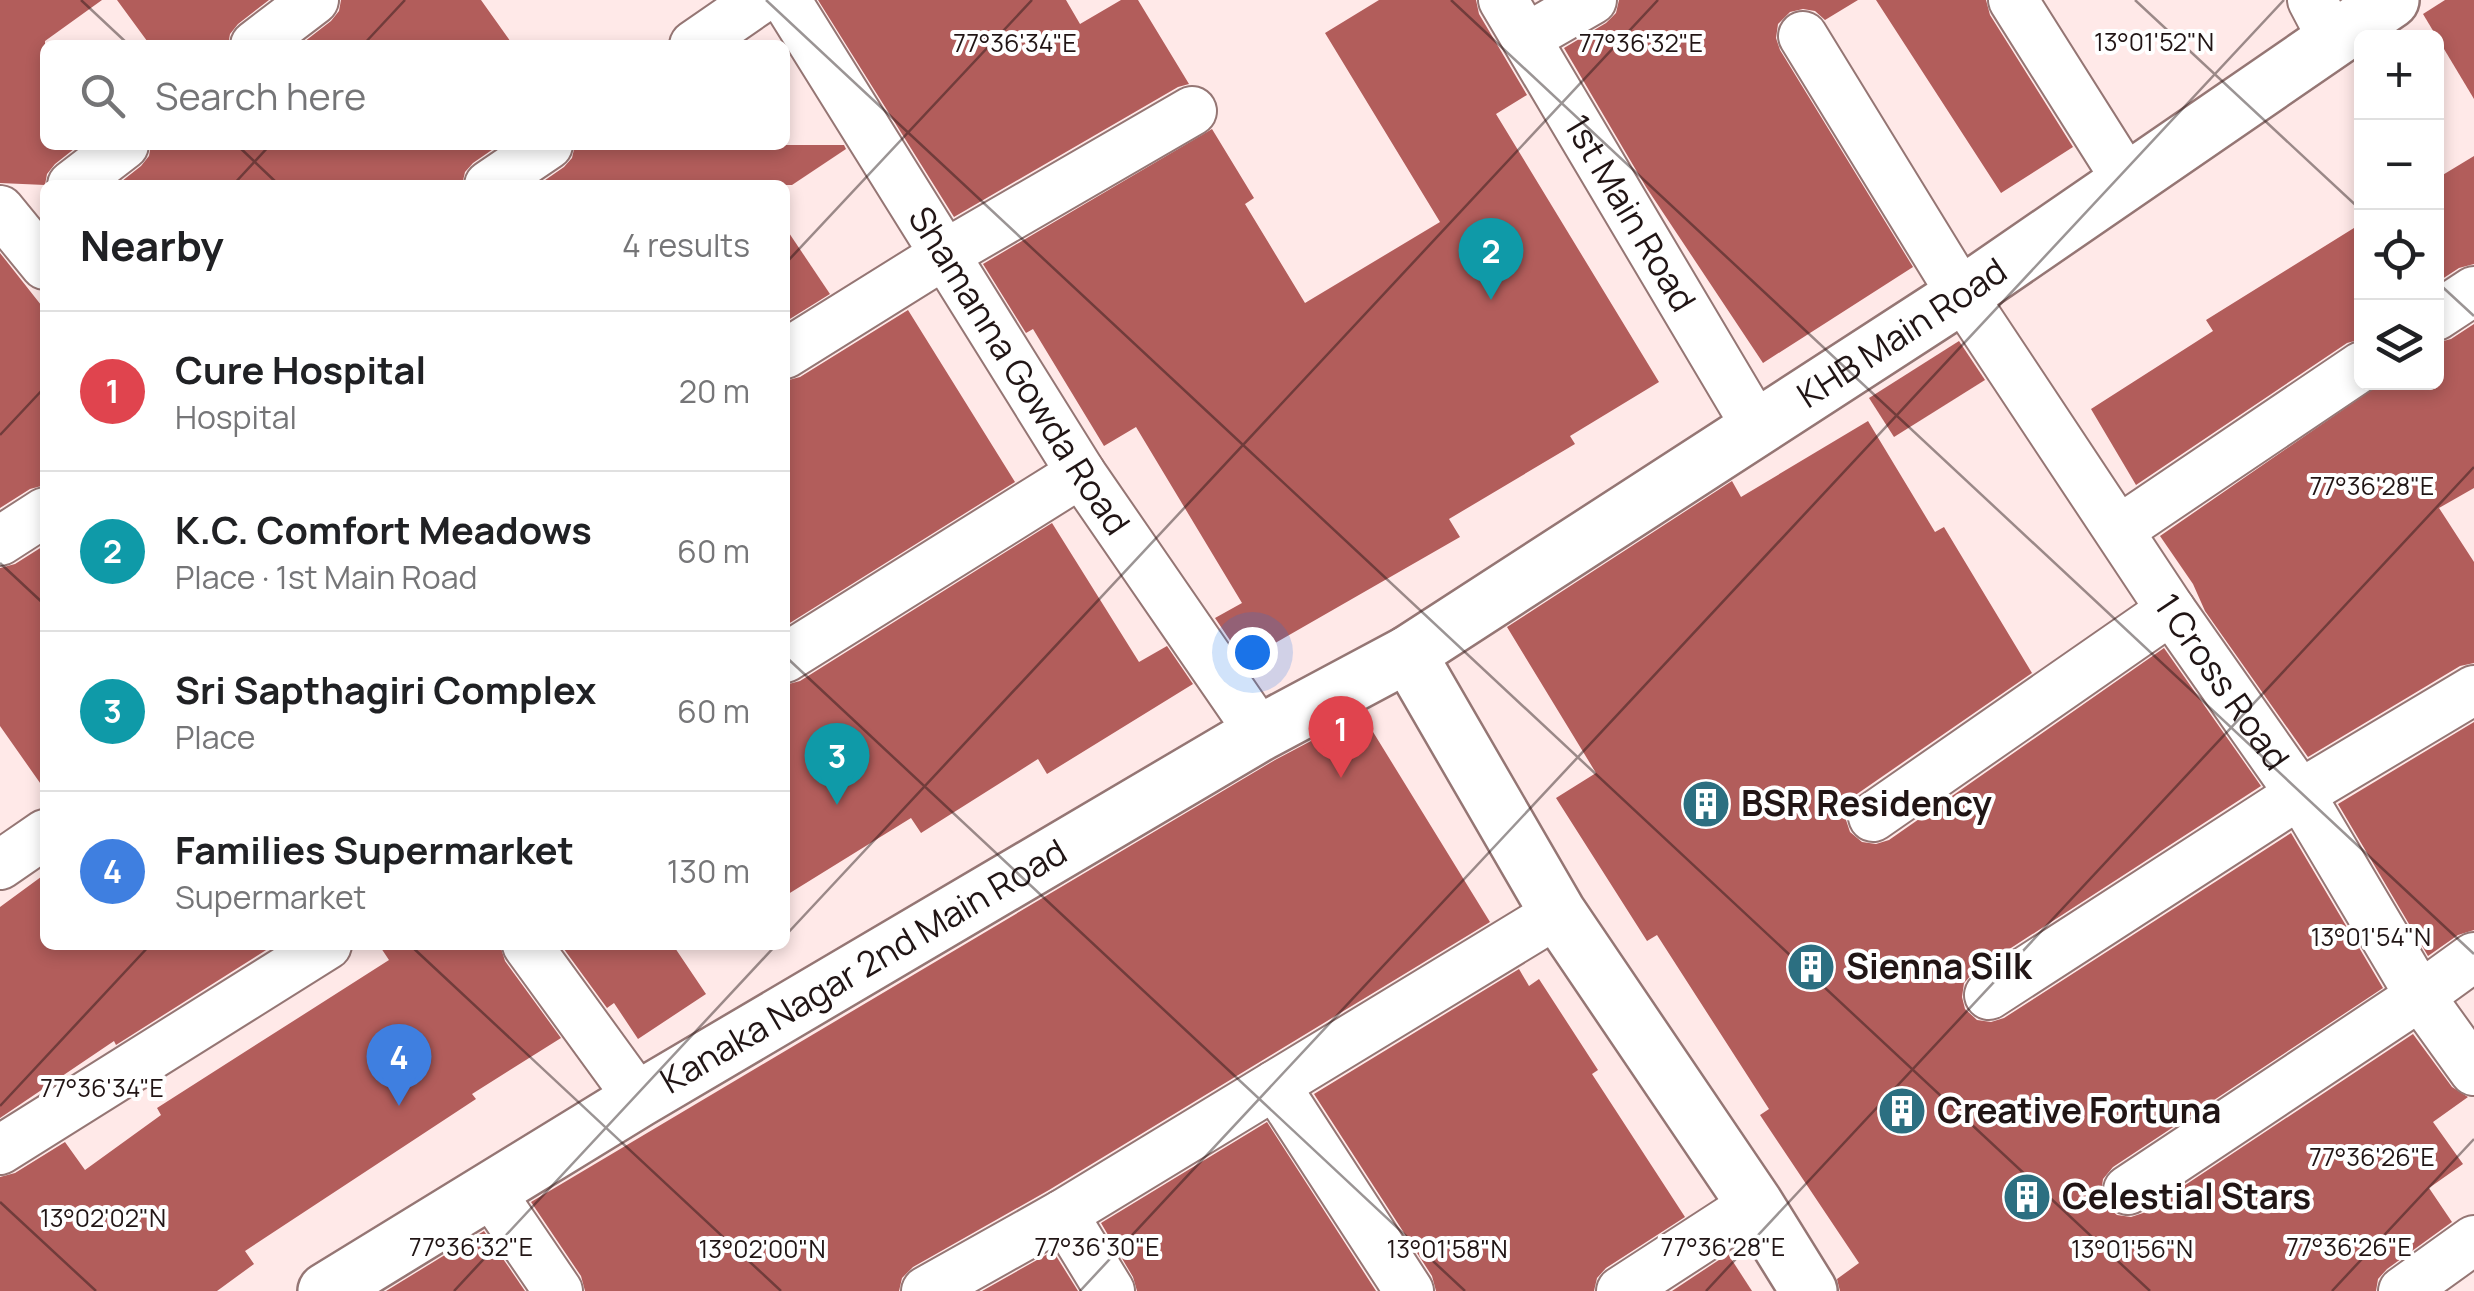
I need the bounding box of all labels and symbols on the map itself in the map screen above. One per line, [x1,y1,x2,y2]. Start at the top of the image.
text: 13°01'52"N [2094,24,2214,59]
text: 77°36'34"E [953,25,1077,60]
text: 77°36'32"E [1579,25,1703,60]
street label: 1st Main Road [1553,105,1708,320]
street label: Shamanna Gowda Road [898,197,1142,544]
pin: 2 [1458,218,1524,300]
street label: KHB Main Road [1788,246,2016,418]
text: 77°36'28"E [2310,468,2434,503]
street label: 1 Cross Road [2144,584,2301,779]
your location [1227,627,1278,678]
pin: 1 [1308,696,1374,778]
pin: 3 [804,722,870,805]
building icon: BSR Residency [1680,778,1732,830]
place label: BSR Residency [1741,779,1992,827]
street label: Kanaka Nagar 2nd Main Road [651,827,1075,1104]
text: 13°01'54"N [2311,919,2431,954]
building icon: Sienna Silk [1785,941,1837,993]
place label: Sienna Silk [1846,942,2033,990]
pin: 4 [366,1024,432,1106]
text: 77°36'34"E [40,1070,164,1105]
building icon: Creative Fortuna [1876,1085,1928,1137]
place label: Creative Fortuna [1937,1086,2222,1134]
text: 77°36'26"E [2309,1139,2435,1174]
building icon: Celestial Stars [2001,1171,2053,1223]
place label: Celestial Stars [2062,1172,2311,1220]
text: 13°02'02"N [40,1200,166,1235]
text: 77°36'32"E [409,1229,533,1264]
text: 77°36'30"E [1035,1229,1159,1264]
text: 77°36'28"E [1661,1229,1785,1264]
text: 77°36'26"E [2286,1229,2412,1264]
text: 13°02'00"N [698,1231,826,1266]
text: 13°01'58"N [1386,1231,1508,1266]
text: 13°01'56"N [2071,1231,2193,1266]

